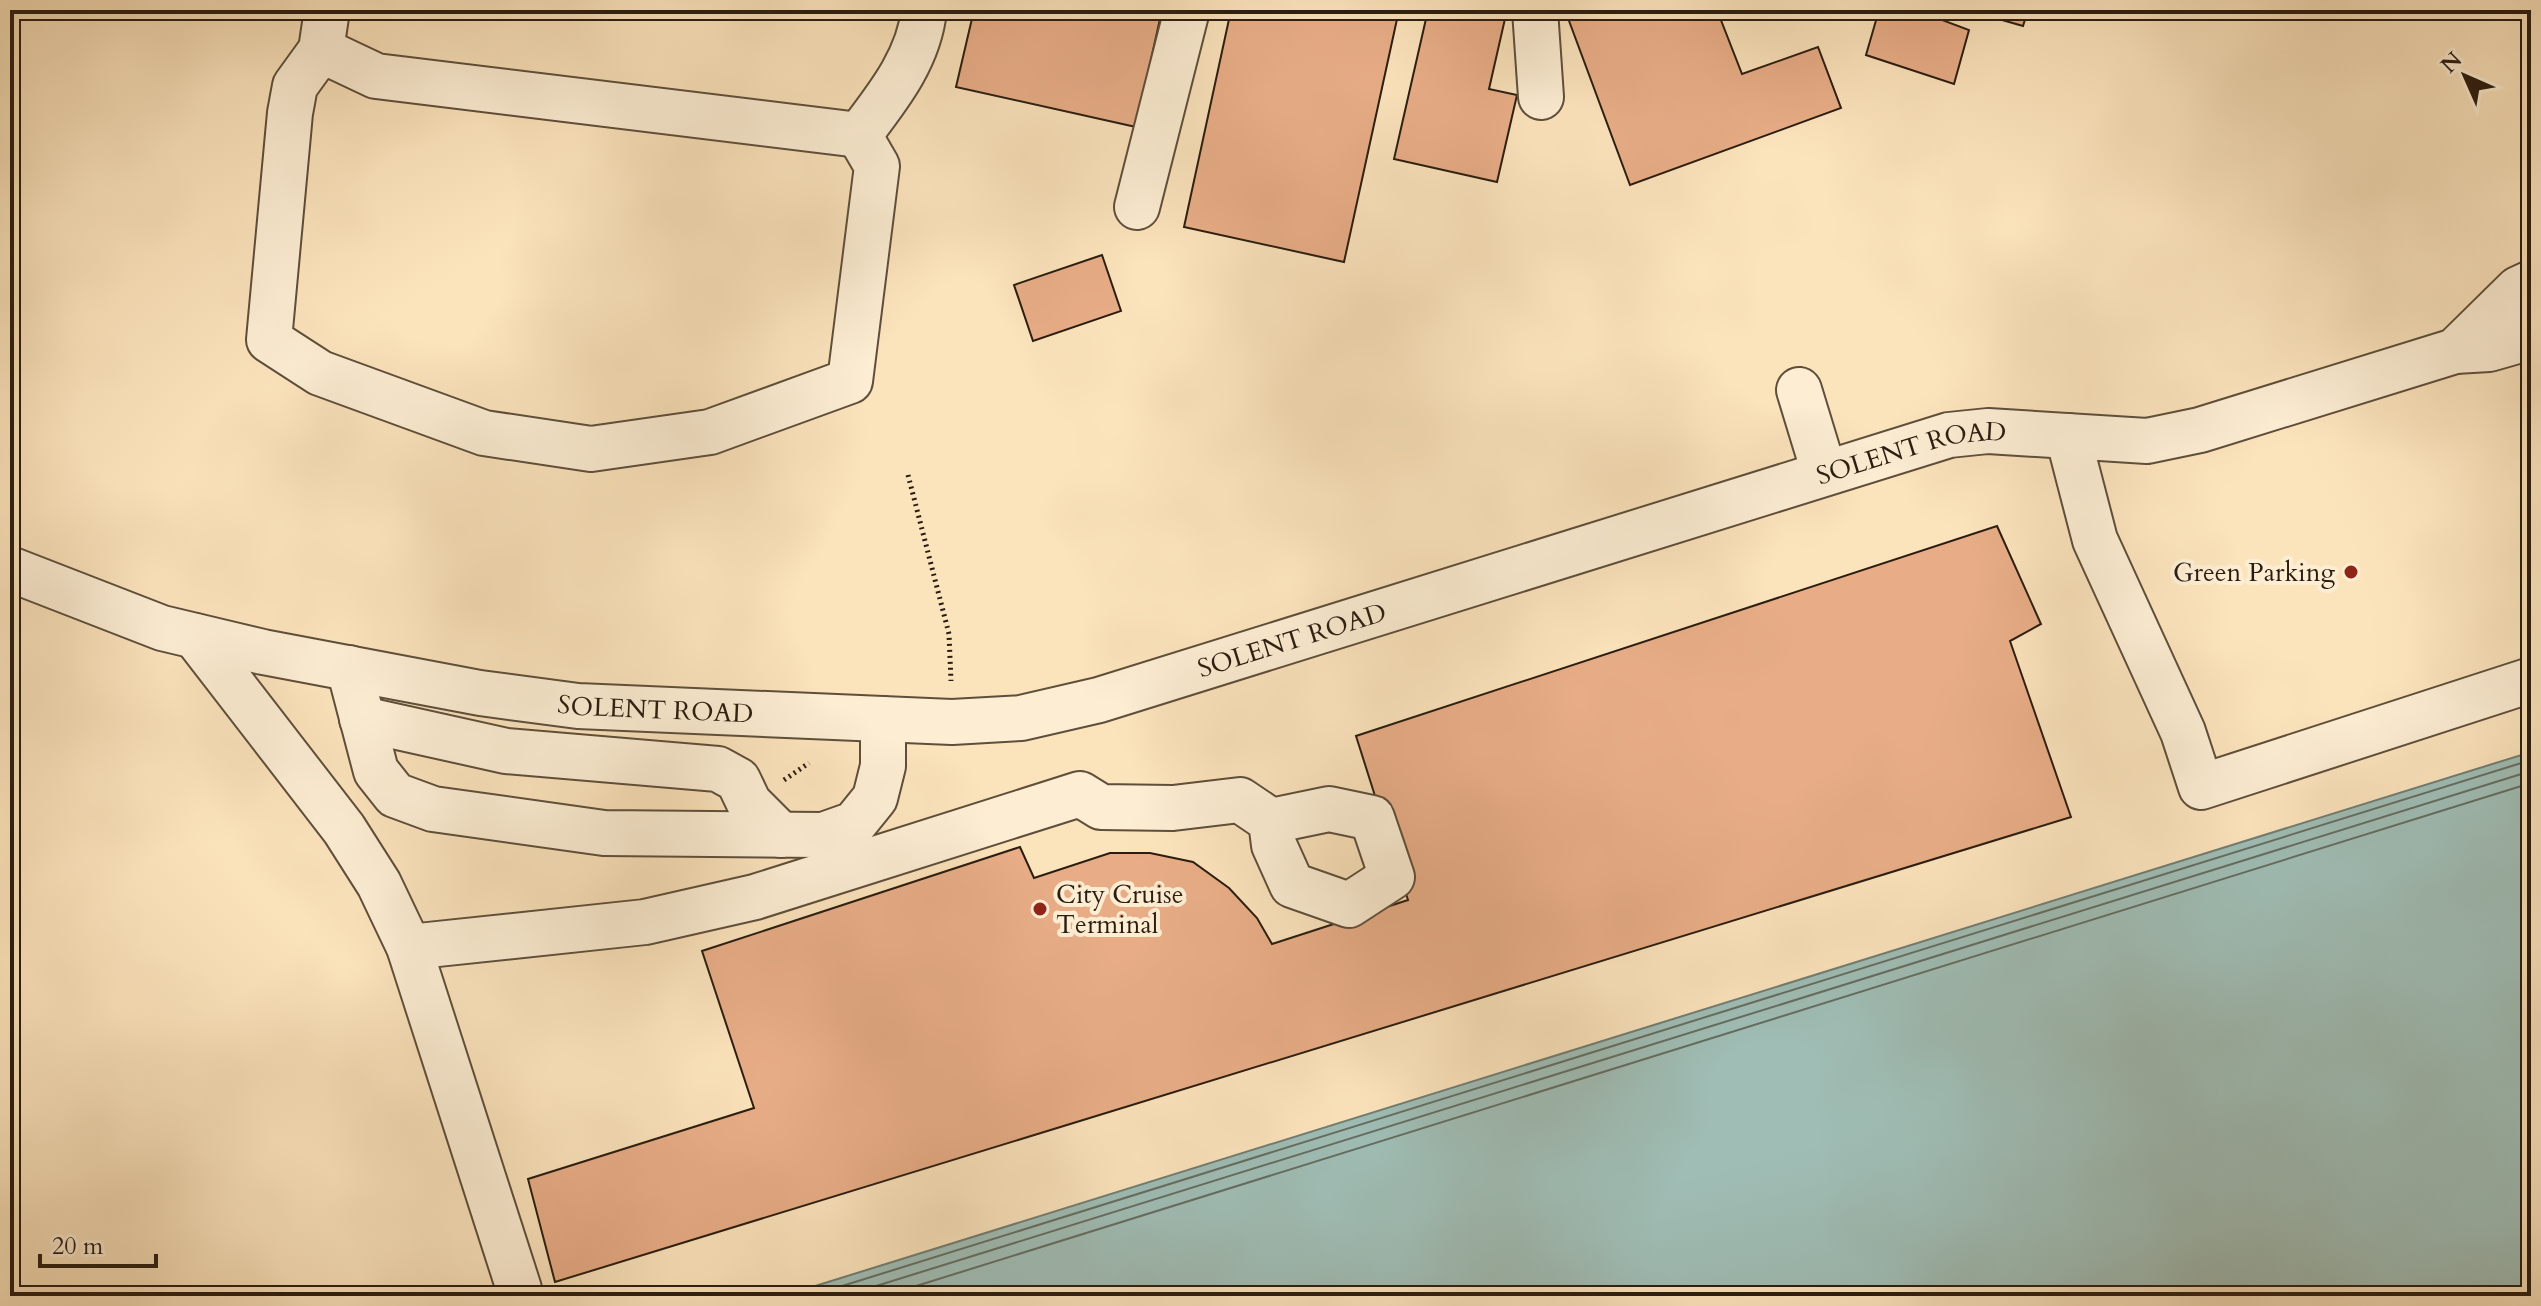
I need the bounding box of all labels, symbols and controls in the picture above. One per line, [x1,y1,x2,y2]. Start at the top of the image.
north arrow [2425,36,2505,116]
text: N [2434,45,2469,80]
street label: SOLENT ROAD [1812,413,2007,493]
place label: Green Parking [2173,555,2335,590]
marker: Green Parking [2342,563,2360,581]
street label: SOLENT ROAD [1193,594,1390,686]
street label: SOLENT ROAD [555,686,754,731]
place label: City Cruise Terminal [1056,877,1184,942]
marker: City Cruise Terminal [1031,900,1049,918]
scale bar [40,1218,156,1268]
text: 20 m [52,1230,104,1263]

